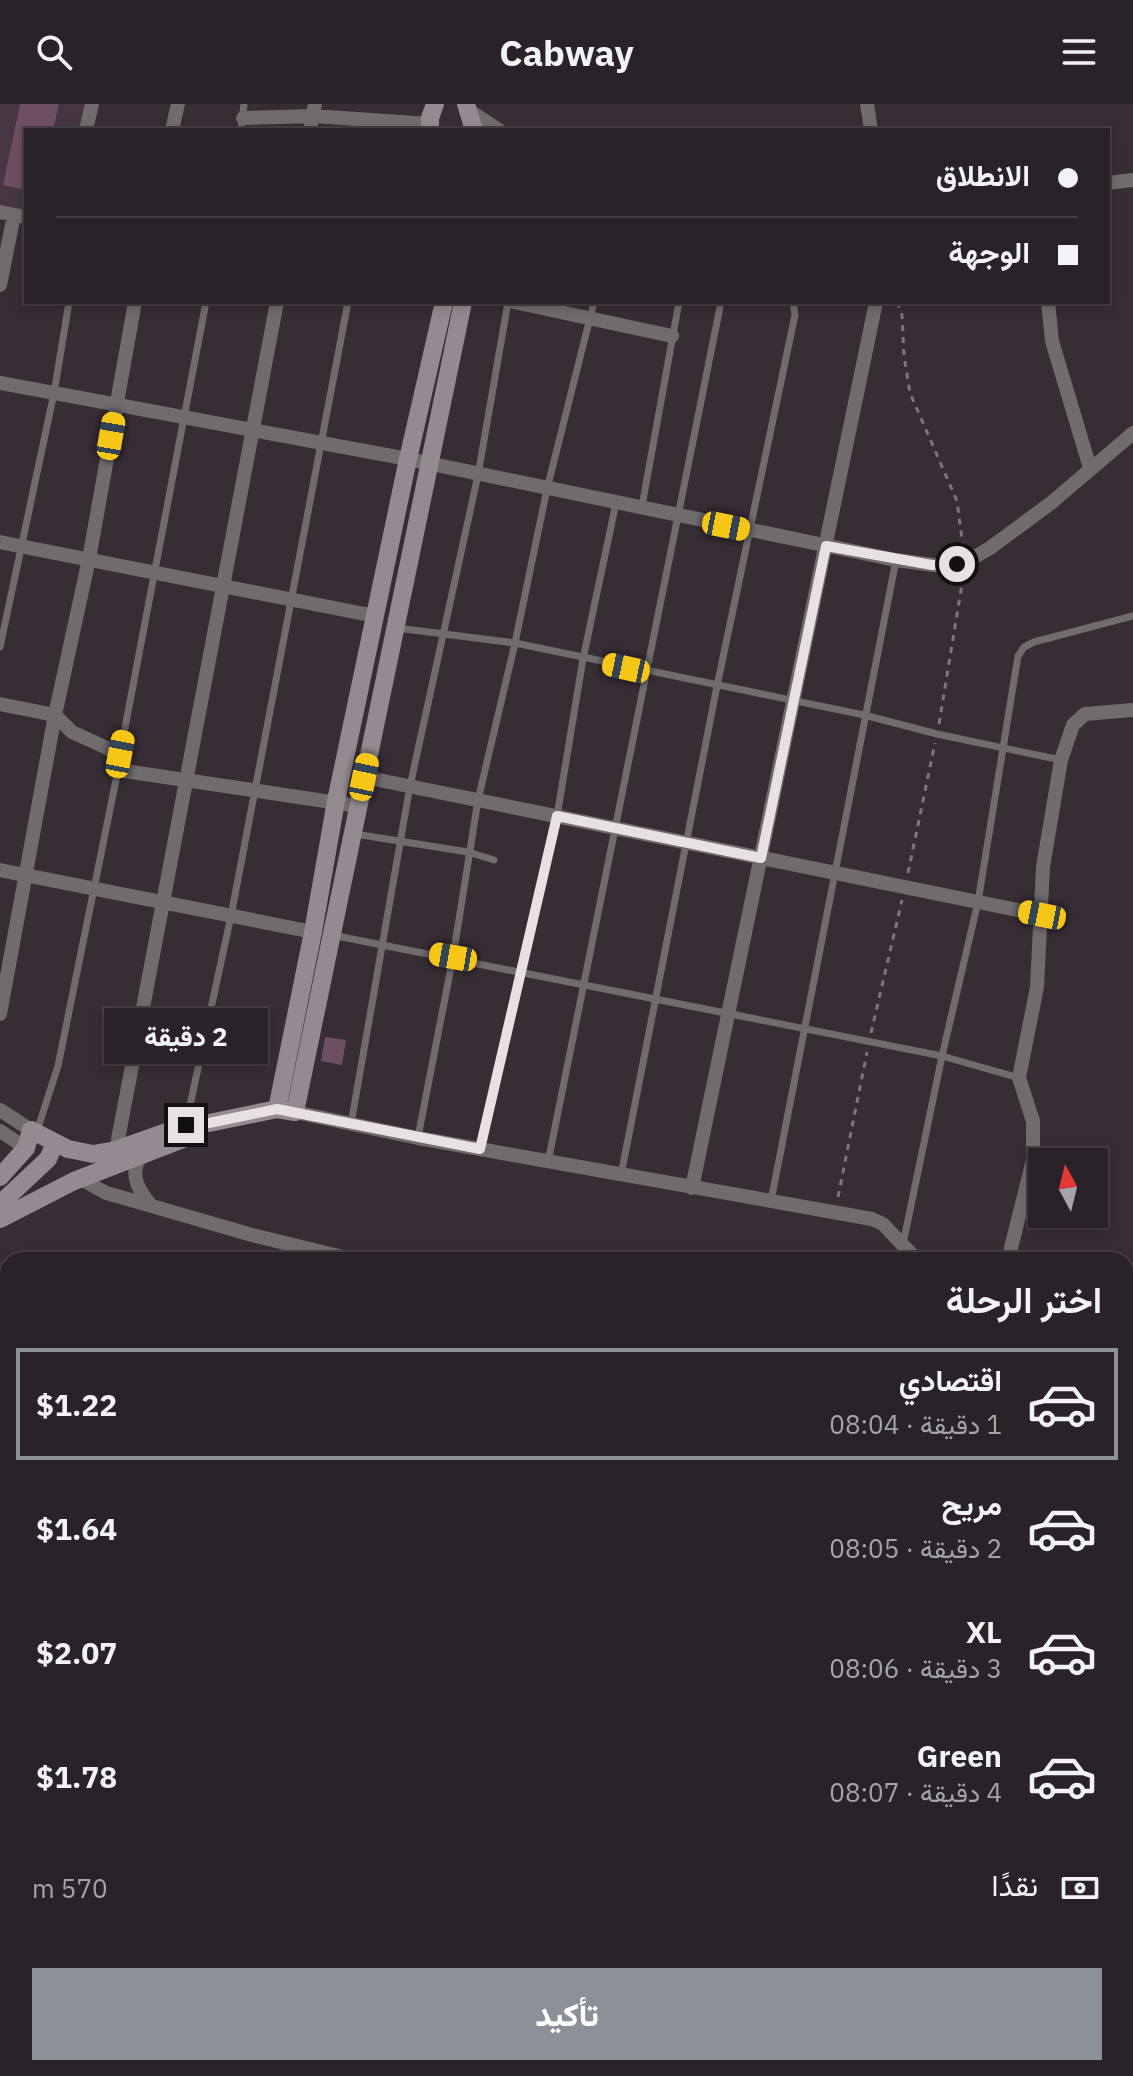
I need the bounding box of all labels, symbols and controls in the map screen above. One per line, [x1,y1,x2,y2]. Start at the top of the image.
text: Cabway [499,29,634,76]
icon: search [32,30,76,74]
icon: menu [1057,30,1101,74]
text: الانطلاق [936,155,1030,194]
text: الوجهة [948,232,1030,271]
car [95,410,127,462]
car [700,510,752,542]
route start [939,546,975,582]
car [600,651,652,685]
car [104,728,136,780]
car [347,751,381,803]
car [1016,899,1068,931]
car [427,941,479,973]
callout: 2 دقيقة [104,1009,268,1065]
text: 2 دقيقة [144,1019,228,1053]
route end [168,1107,204,1143]
north arrow [1028,1148,1108,1228]
map controls [1028,1148,1108,1228]
text: اختر الرحلة [946,1276,1102,1323]
text: اقتصادي [899,1360,1002,1399]
icon: car [1026,1368,1098,1440]
text: $1.22 [36,1385,117,1424]
text: 1 دقيقة · 08:04 [829,1407,1002,1441]
text: مريح [942,1484,1002,1523]
icon: car [1026,1492,1098,1564]
text: $1.64 [36,1509,117,1548]
text: 2 دقيقة · 08:05 [829,1531,1002,1565]
text: XL [966,1612,1002,1651]
icon: car [1026,1616,1098,1688]
text: $2.07 [36,1633,117,1672]
text: 3 دقيقة · 08:06 [829,1651,1002,1685]
text: Green [917,1736,1002,1775]
icon: car [1026,1740,1098,1812]
text: $1.78 [36,1757,117,1796]
text: 4 دقيقة · 08:07 [829,1775,1002,1809]
text: نقدًا [992,1865,1038,1904]
icon: cash [1058,1866,1102,1910]
text: 570 m [32,1871,108,1905]
button: تأكيد [32,1968,1102,2060]

